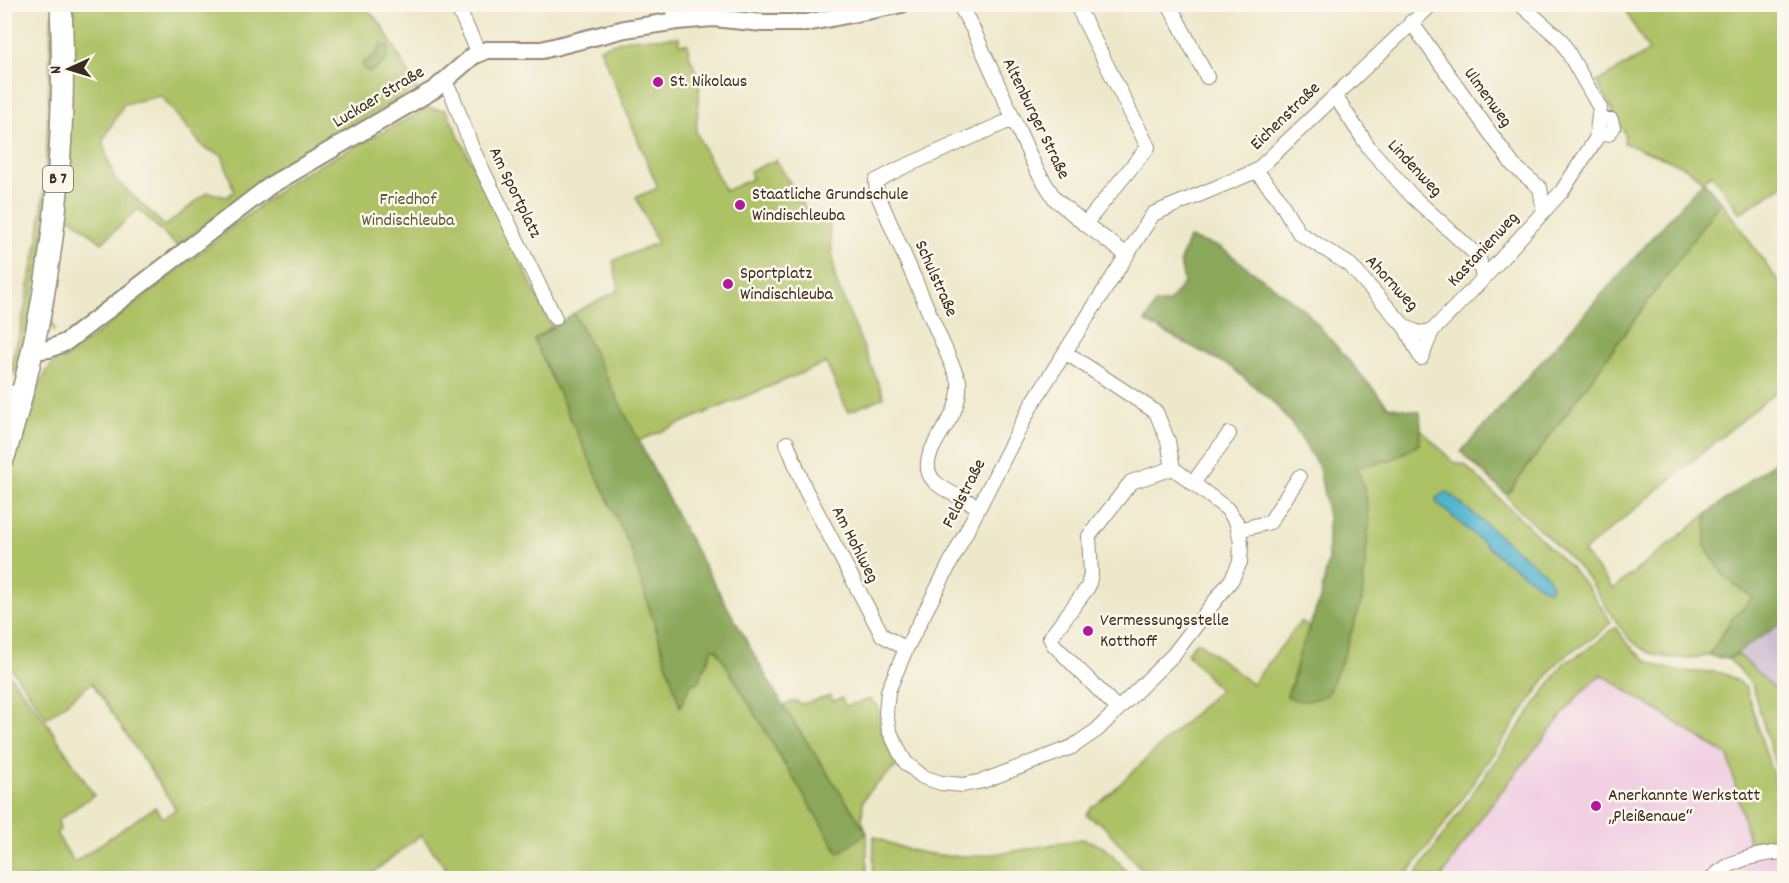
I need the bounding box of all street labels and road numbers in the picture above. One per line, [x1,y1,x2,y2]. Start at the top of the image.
street label: Altenburger Straße [995,54,1075,184]
street label: Luckaer Straße [328,61,430,135]
street label: Ulmenweg [1457,63,1517,133]
street label: Eichenstraße [1245,77,1327,157]
street label: Lindenweg [1381,134,1447,204]
street label: Am Sportplatz [481,143,547,243]
road number: B 7 [43,166,73,192]
street label: Kastanienweg [1443,207,1525,293]
street label: Schulstraße [907,237,963,321]
street label: Ahornweg [1359,250,1424,318]
street label: Feldstraße [937,455,993,533]
street label: Am Hohlweg [824,502,884,588]

